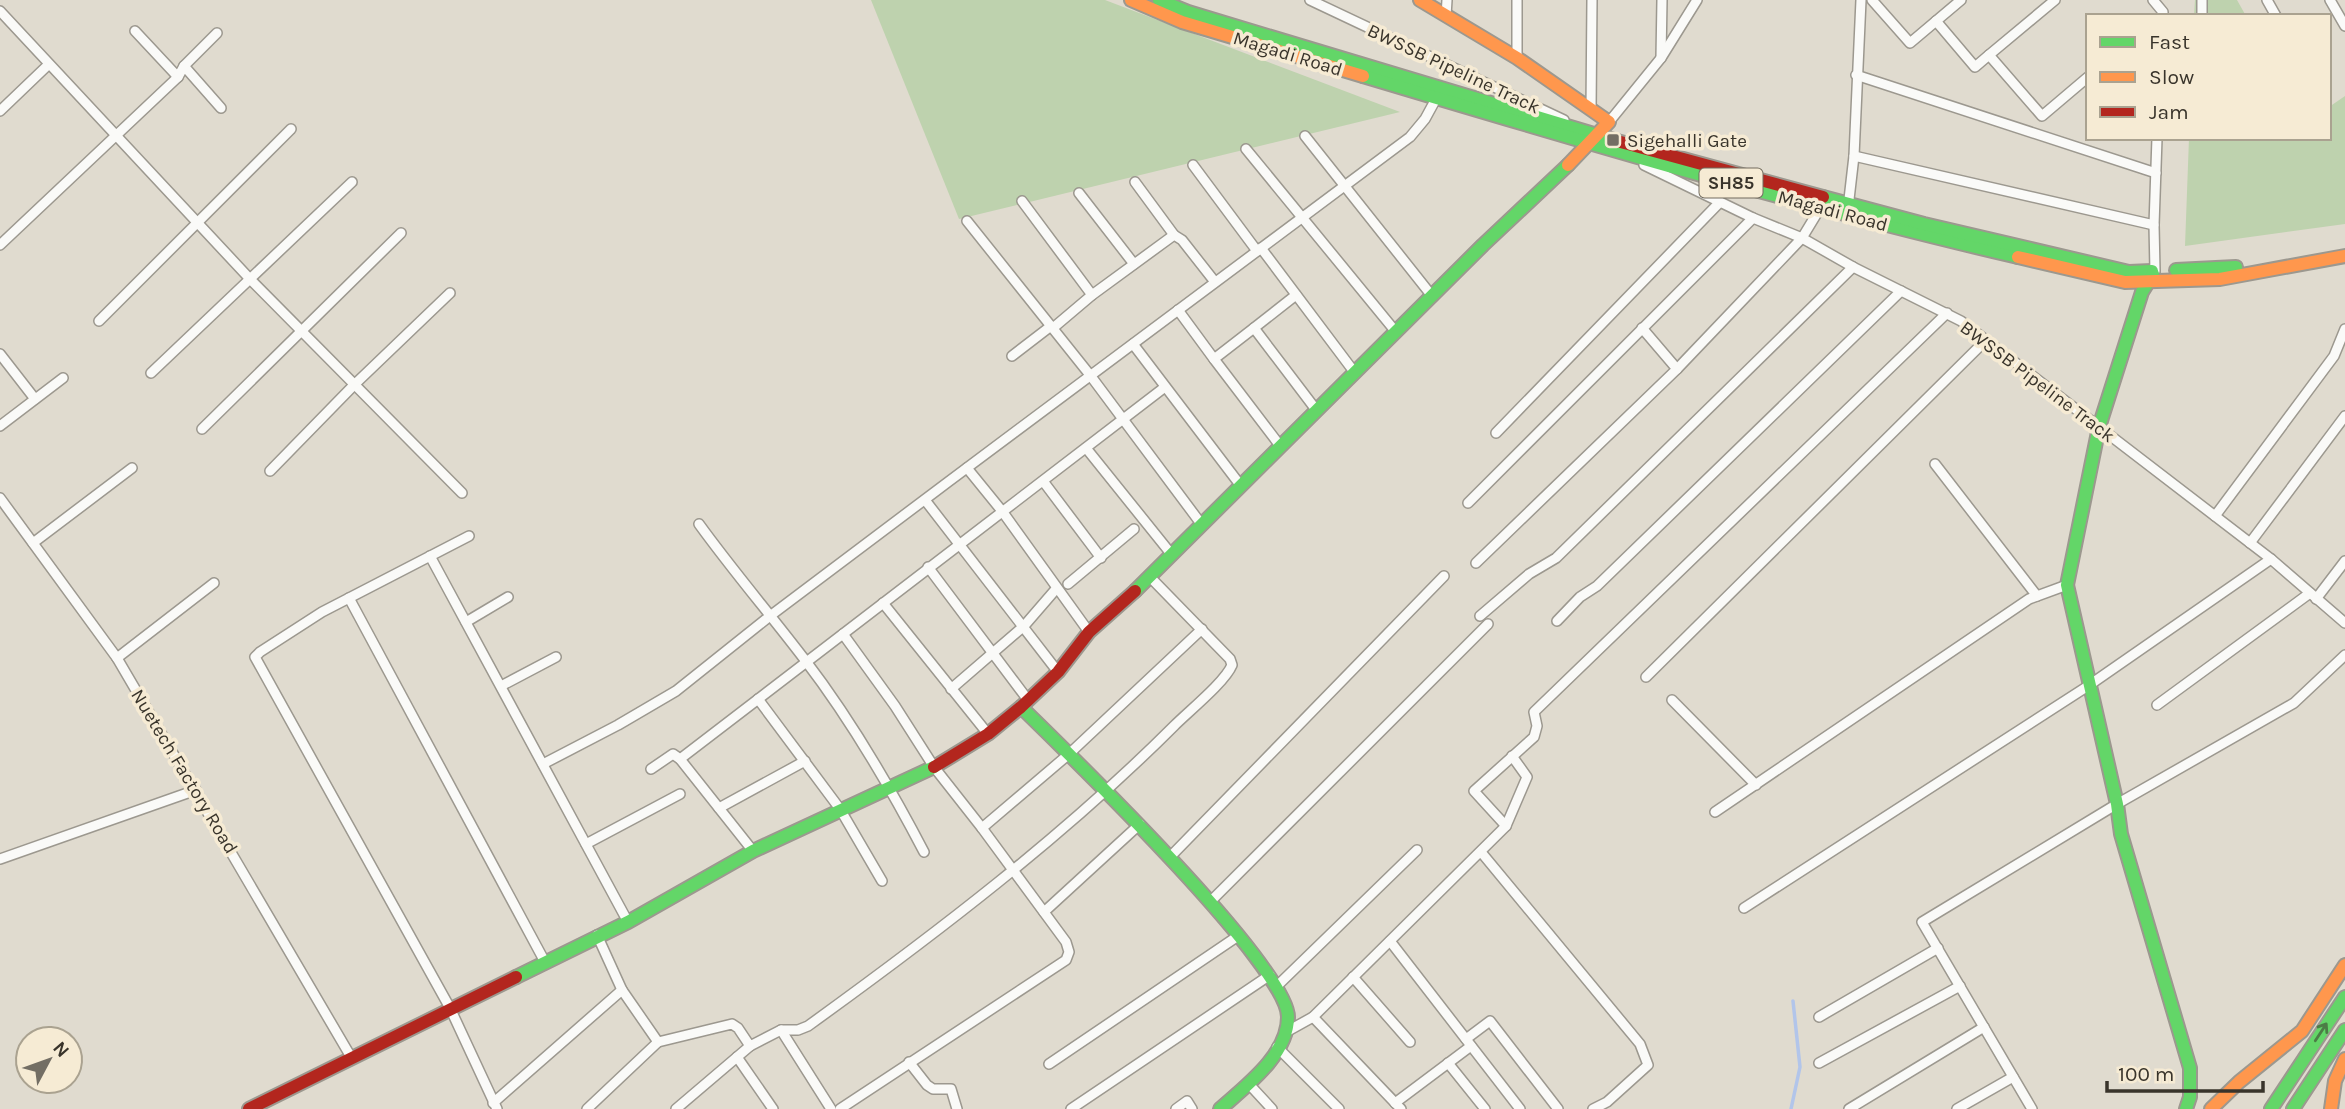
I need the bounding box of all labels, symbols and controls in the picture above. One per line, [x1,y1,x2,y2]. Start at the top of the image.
legend [2086,14,2331,140]
street label: BWSSB Pipeline Track [1364,19,1544,119]
street label: Magadi Road [1230,27,1345,81]
text: Fast [2149,30,2190,54]
text: Slow [2149,65,2194,89]
text: Jam [2149,100,2189,124]
place label: Sigehalli Gate [1627,130,1747,152]
marker: Sigehalli Gate [1605,132,1621,148]
road number: SH85 [1700,168,1762,198]
street label: Magadi Road [1775,186,1890,236]
street label: BWSSB Pipeline Track [1956,316,2119,447]
street label: Nuetech Factory Road [126,685,242,858]
one-way arrow [2315,1023,2329,1043]
north arrow [14,1025,84,1095]
text: N [48,1037,74,1062]
scale bar [2107,1050,2263,1094]
text: 100 m [2118,1062,2175,1086]

